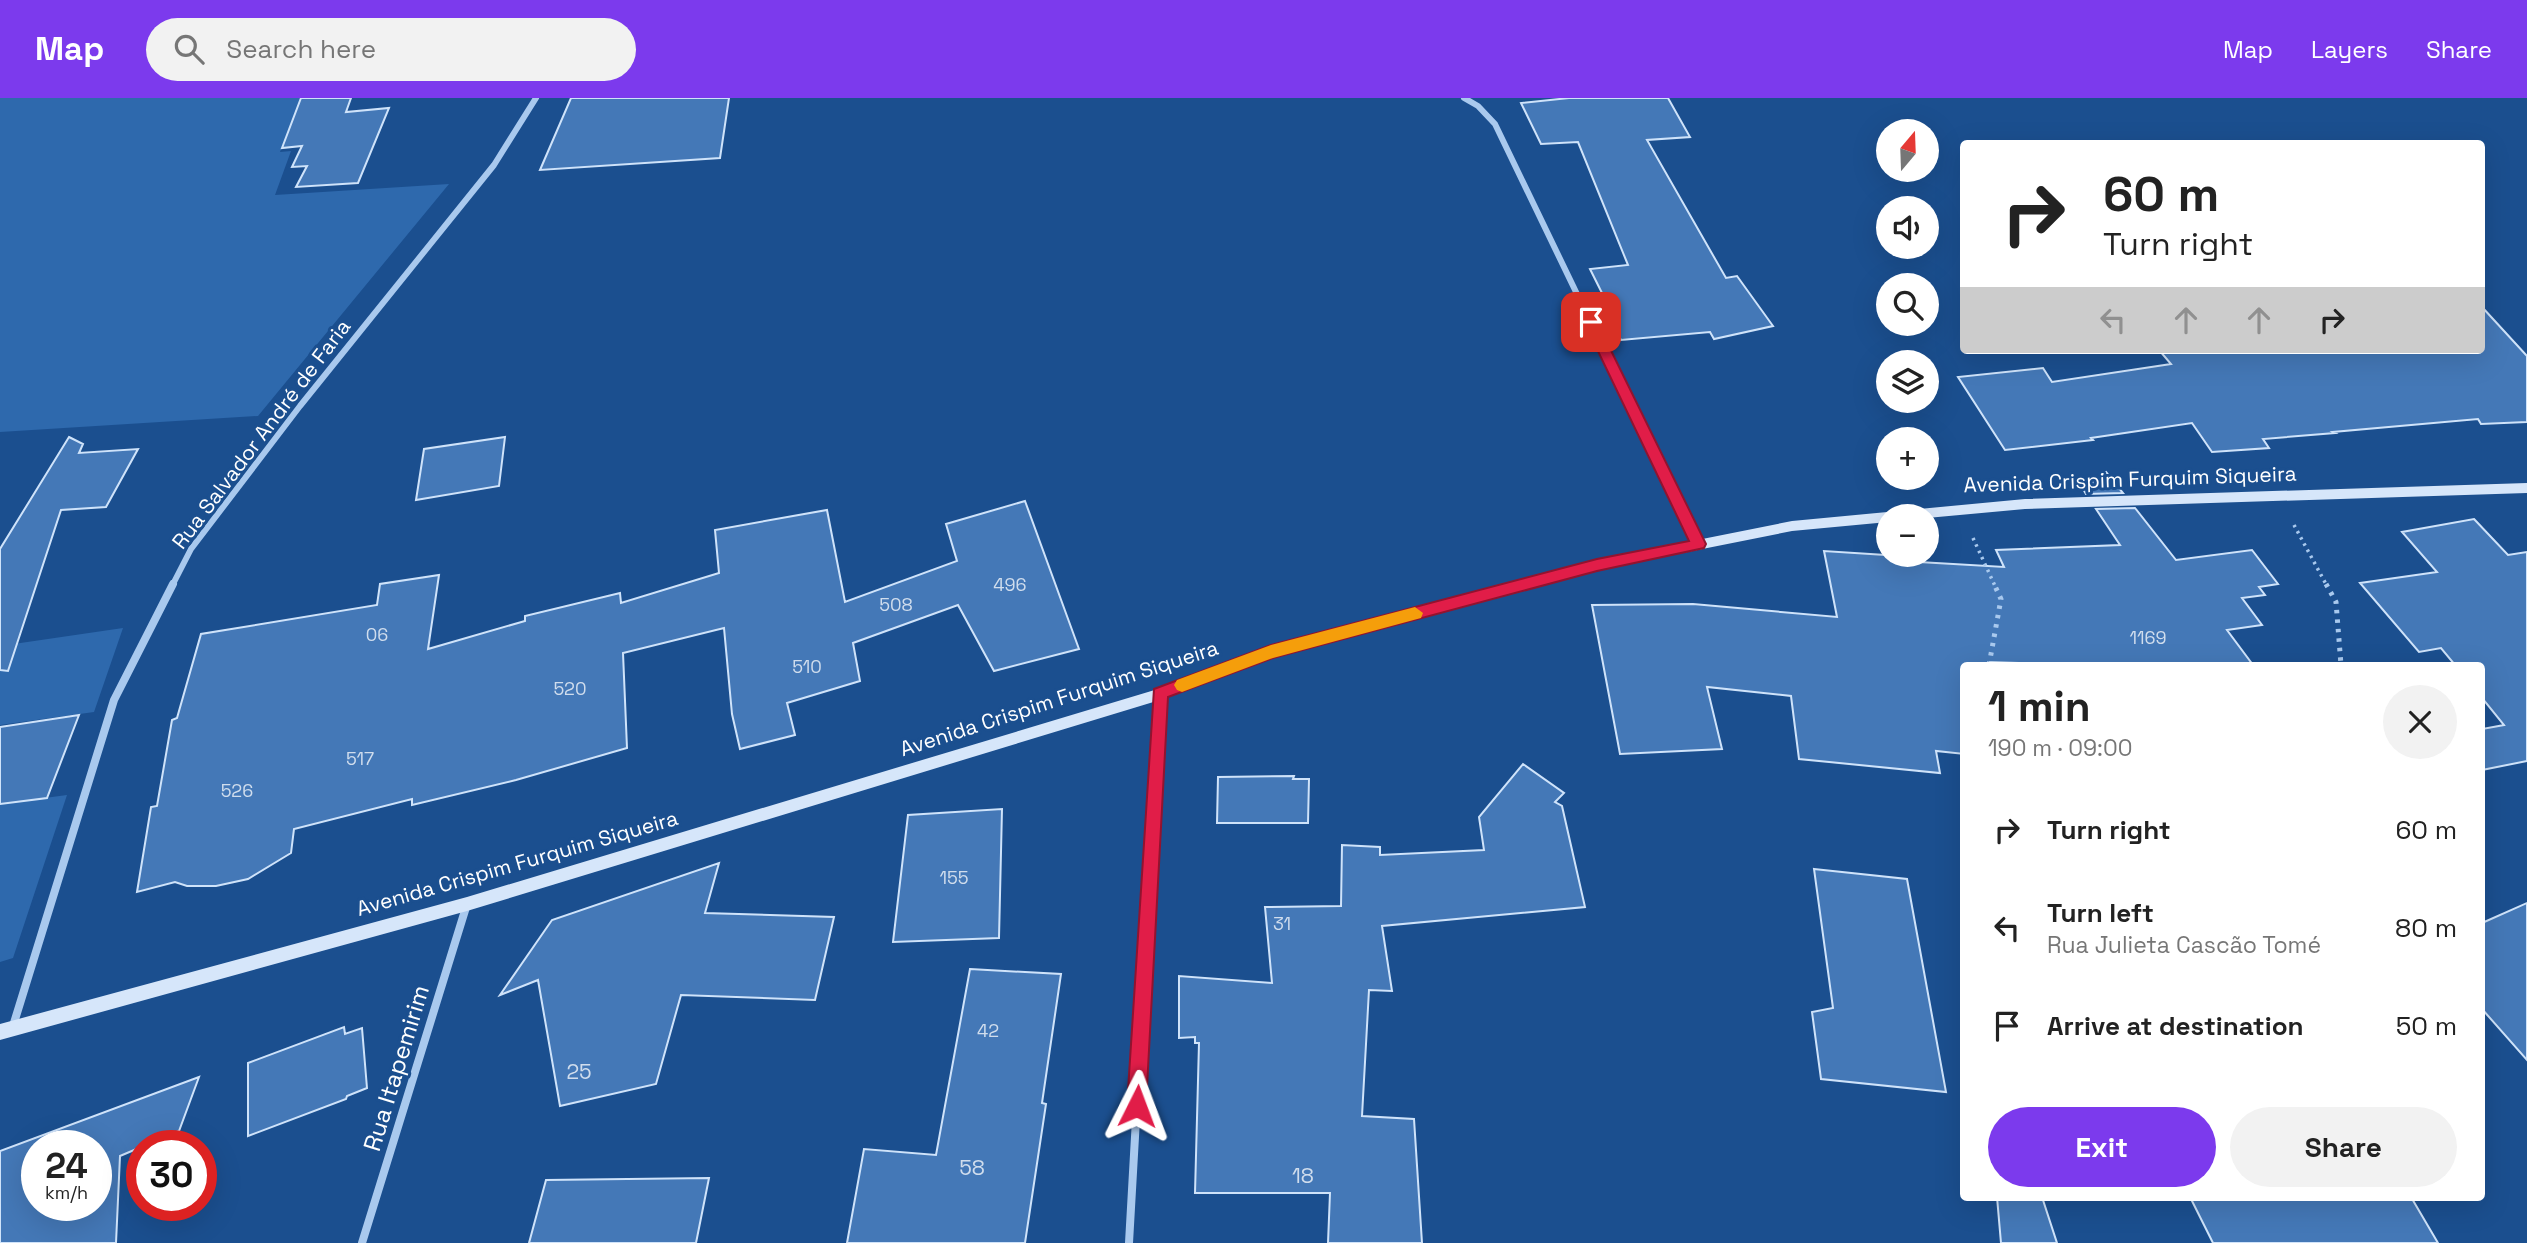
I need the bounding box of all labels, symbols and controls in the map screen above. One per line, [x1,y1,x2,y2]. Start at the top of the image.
search box [146,18,636,81]
text: Map [35,28,104,70]
icon: search [170,30,208,68]
text: Search here [226,32,376,66]
text: Map [2223,34,2273,65]
text: Layers [2311,34,2388,65]
text: Share [2426,34,2492,65]
north arrow [1876,119,1939,182]
map controls [1876,119,1939,567]
text: 60 m [2103,163,2219,225]
icon: right [1988,168,2079,259]
button: sound [1876,196,1939,259]
text: Turn right [2103,224,2253,264]
button: search [1876,273,1939,336]
pin [1561,292,1621,352]
icon: left [2094,301,2132,339]
icon: ahead [2167,301,2205,339]
icon: ahead [2240,301,2278,339]
icon: right [2313,301,2351,339]
icon: arrive [1572,303,1610,341]
street label: Rua Salvador André de Faria [166,314,356,554]
button: layers [1876,350,1939,413]
button: + [1876,427,1939,490]
street label: Avenida Crispim Furquim Siqueira [1963,460,2297,498]
button: − [1876,504,1939,567]
house number: 496 [993,573,1027,596]
house number: 508 [879,593,913,616]
house number: 06 [366,623,388,646]
house number: 1169 [2129,626,2167,649]
street label: Avenida Crispim Furquim Siqueira [896,634,1222,762]
house number: 510 [792,655,822,678]
house number: 520 [553,677,587,700]
text: 1 min [1988,680,2091,733]
button: close [2383,685,2457,759]
text: 190 m · 09:00 [1988,733,2132,763]
house number: 517 [346,747,374,770]
house number: 526 [221,779,253,802]
street label: Avenida Crispim Furquim Siqueira [353,804,681,922]
icon: right [1988,811,2026,849]
text: Turn right [2047,813,2171,847]
text: 60 m [2395,813,2457,847]
house number: 155 [939,866,969,889]
text: Turn left [2047,896,2154,930]
icon: left [1988,909,2026,947]
text: 80 m [2395,911,2457,945]
house number: 31 [1273,912,1291,935]
text: Rua Julieta Cascão Tomé [2047,930,2321,960]
street label: Rua Itapemirim [356,981,436,1155]
icon: arrive [1988,1007,2026,1045]
text: Arrive at destination [2047,1009,2304,1043]
text: 50 m [2396,1009,2457,1043]
house number: 42 [977,1019,999,1042]
house number: 25 [566,1058,592,1085]
position arrow [1100,1069,1174,1143]
button: Exit [1988,1107,2216,1187]
button: Share [2230,1107,2457,1187]
speed limit sign: 30 [126,1130,217,1221]
text: 24 [45,1144,88,1188]
house number: 58 [959,1154,985,1181]
house number: 18 [1292,1162,1314,1189]
text: km/h [45,1181,88,1204]

